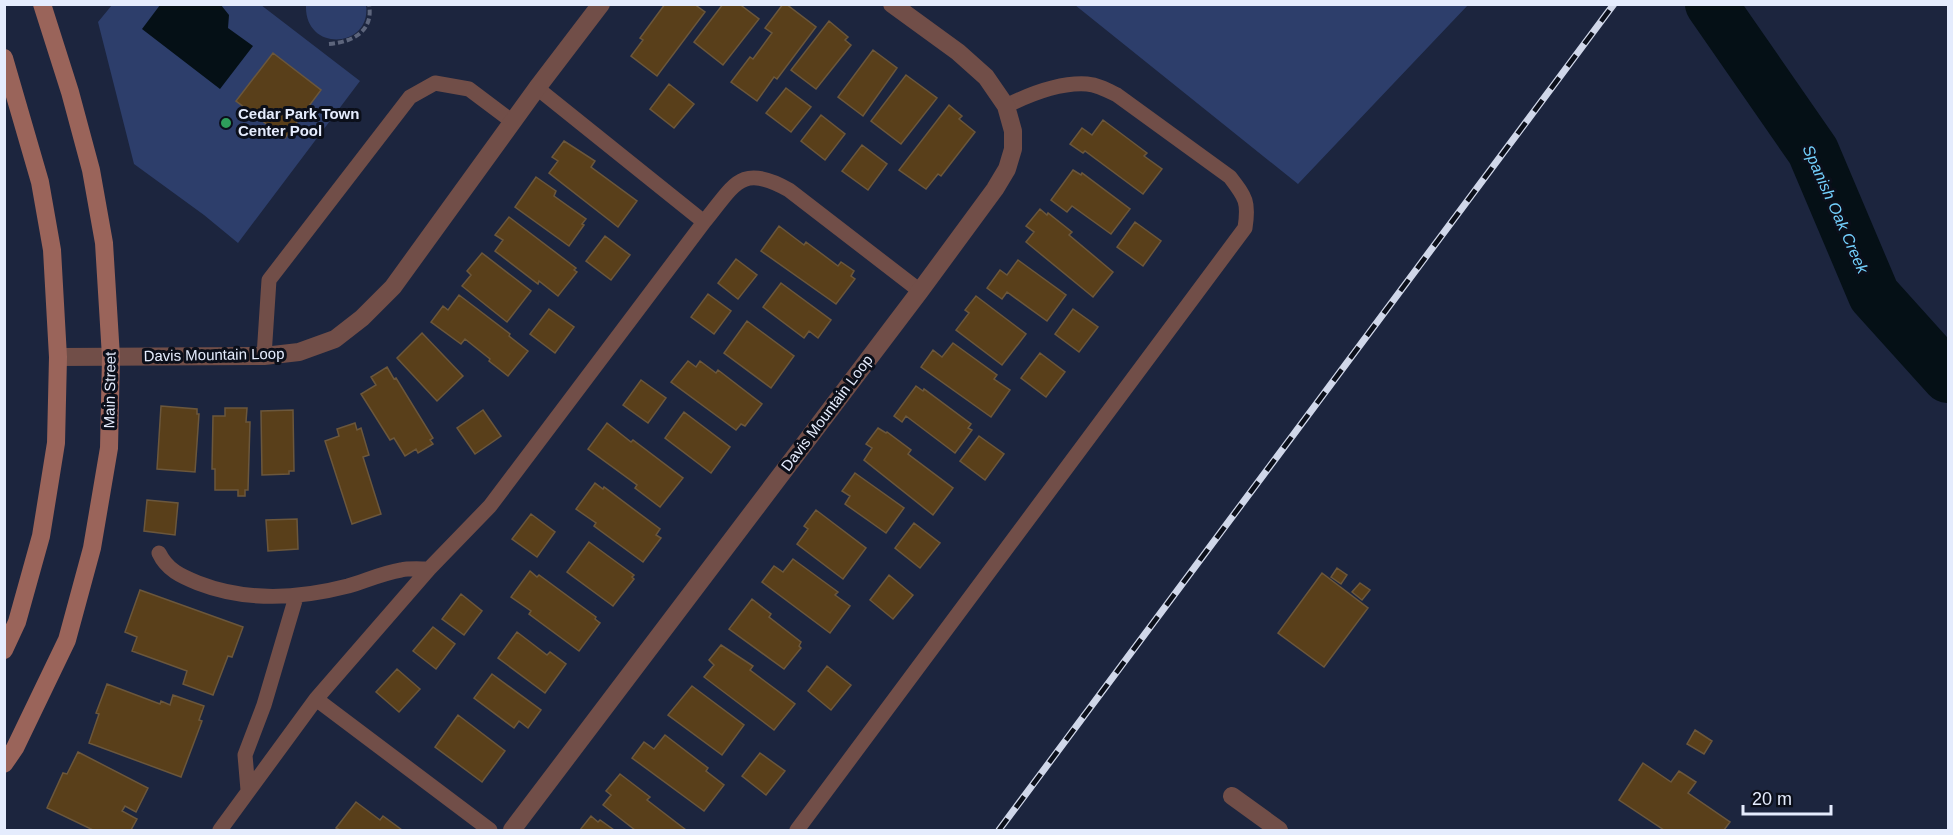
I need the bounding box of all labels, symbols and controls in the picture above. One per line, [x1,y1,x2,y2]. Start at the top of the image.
place label: Cedar Park Town Center Pool [238,105,359,139]
marker: Cedar Park Town Center Pool [219,116,233,130]
water label: Spanish Oak Creek [1800,142,1872,277]
street label: Davis Mountain Loop [143,345,285,364]
street label: Main Street [100,351,119,428]
street label: Davis Mountain Loop [777,351,876,474]
scale bar [1743,778,1832,816]
text: 20 m [1752,789,1792,809]

